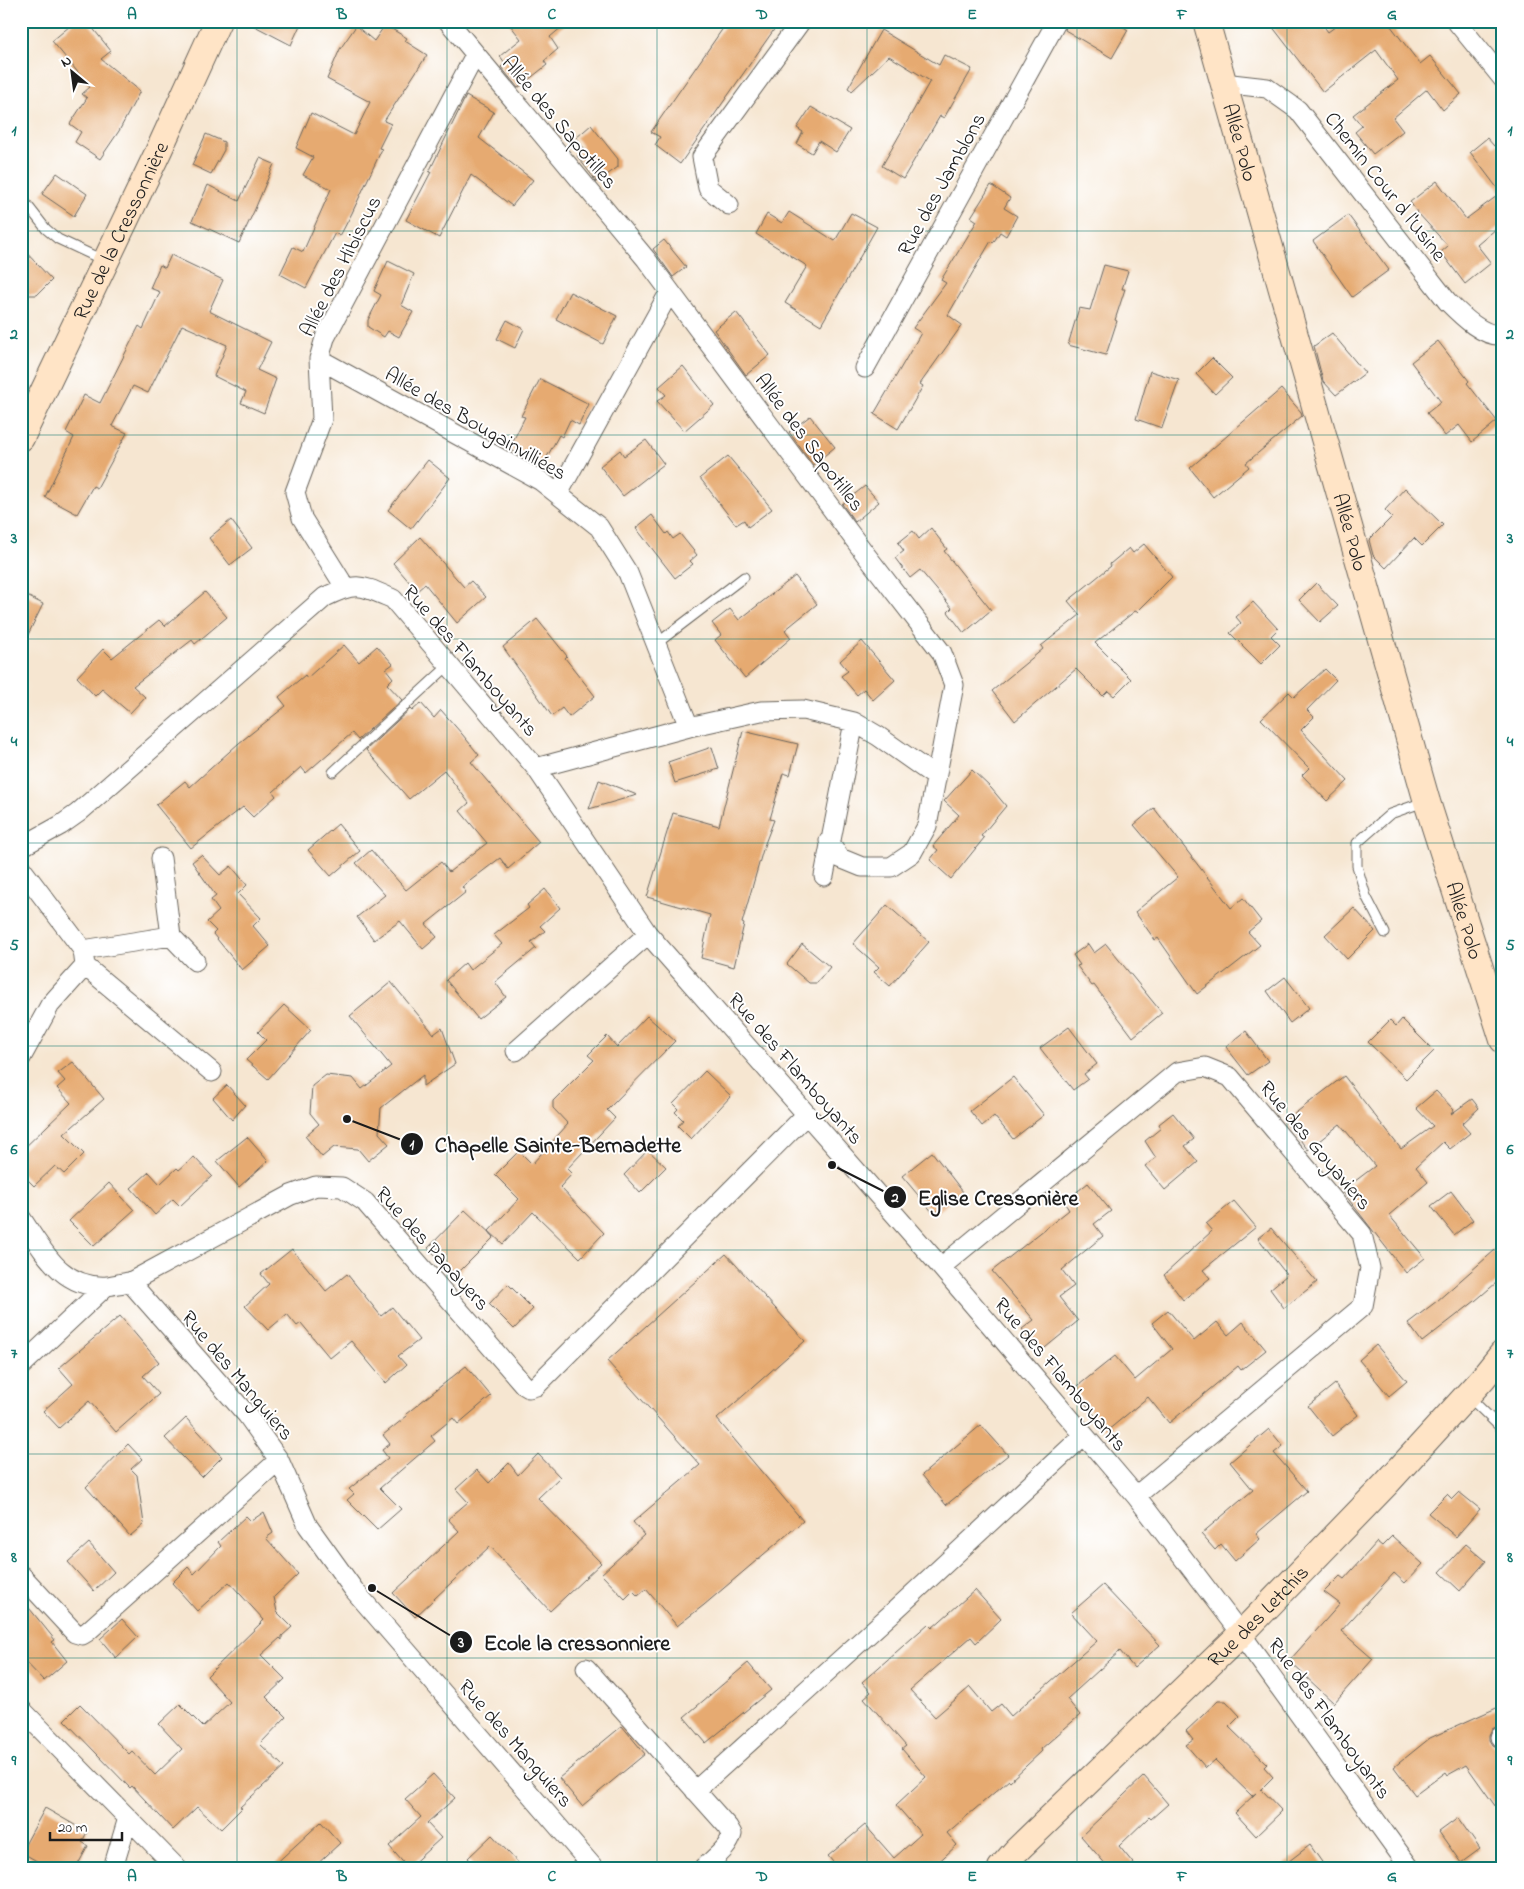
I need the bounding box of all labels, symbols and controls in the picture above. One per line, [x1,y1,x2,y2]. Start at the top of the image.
text: A [127,3,137,27]
text: B [336,3,348,27]
text: C [548,3,557,27]
text: D [755,3,768,27]
text: E [967,3,977,27]
text: F [1176,3,1188,27]
text: G [1387,3,1397,27]
north arrow [48,48,98,98]
text: N [57,50,76,73]
street label: Allée des Sapotilles [494,50,623,197]
street label: Allée Polo [1213,100,1264,185]
street label: Chemin Cour d l'Usine [1316,106,1453,269]
street label: Rue des Jamblons [891,108,994,262]
text: 1 [11,119,17,143]
text: 1 [1507,119,1513,143]
street label: Rue de la Cressonnière [67,137,178,326]
street label: Allée des Hibiscus [293,191,390,343]
text: 2 [9,323,18,347]
text: 2 [1505,323,1514,347]
street label: Allée des Bougainvilliées [378,360,571,491]
street label: Allée des Sapotilles [746,368,870,519]
street label: Allée Polo [1323,490,1374,575]
text: 3 [10,527,18,551]
text: 3 [1506,527,1514,551]
street label: Rue des Flamboyants [393,579,544,745]
text: 4 [10,730,18,754]
text: 4 [1506,730,1514,754]
street label: Allée Polo [1436,879,1489,964]
text: 5 [9,934,19,958]
text: 5 [1505,934,1515,958]
street label: Rue des Flamboyants [718,987,869,1153]
street label: Rue des Goyaviers [1250,1075,1378,1219]
callout: Chapelle Sainte-Bernadette [400,1126,691,1163]
text: Chapelle Sainte-Bernadette [435,1131,682,1163]
text: 1 [410,1134,415,1156]
text: 6 [9,1138,18,1162]
text: 6 [1505,1138,1514,1162]
callout: Eglise Cressonière [883,1179,1088,1216]
street label: Rue des Papayers [366,1180,496,1320]
text: Eglise Cressonière [918,1184,1079,1217]
text: 2 [890,1187,899,1209]
street label: Rue des Flamboyants [984,1292,1133,1460]
street label: Rue des Manguiers [172,1305,300,1449]
text: 7 [11,1342,18,1366]
text: 7 [1507,1342,1514,1366]
text: 8 [10,1546,17,1570]
text: 8 [1506,1546,1513,1570]
street label: Rue des Letchis [1202,1559,1317,1675]
callout: Ecole la cressonniere [449,1624,680,1661]
text: Ecole la cressonniere [484,1629,671,1661]
text: 3 [457,1632,464,1654]
street label: Rue des Flamboyants [1258,1632,1397,1807]
street label: Rue des Manguiers [449,1673,579,1816]
text: 9 [11,1749,17,1773]
text: 9 [1507,1749,1513,1773]
scale bar [50,1809,122,1841]
text: 20 m [58,1817,88,1839]
text: A [127,1865,137,1889]
text: B [336,1865,348,1889]
text: C [548,1865,557,1889]
text: D [755,1865,768,1889]
text: E [967,1865,977,1889]
text: F [1176,1865,1188,1889]
text: G [1387,1865,1397,1889]

